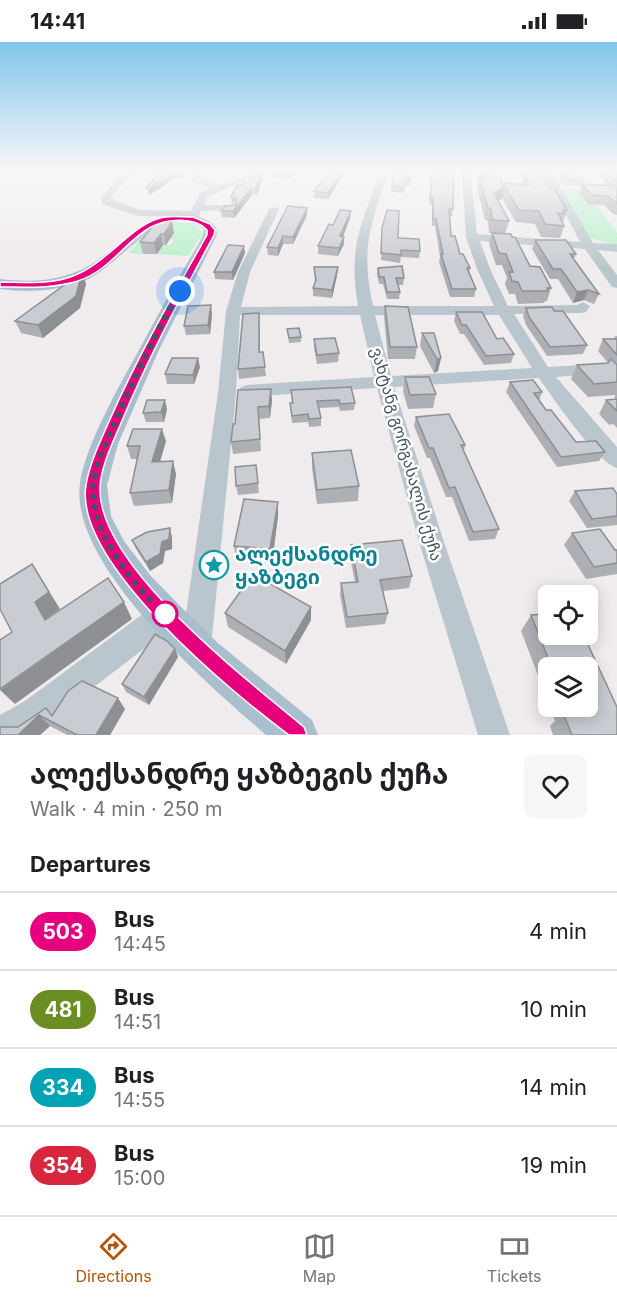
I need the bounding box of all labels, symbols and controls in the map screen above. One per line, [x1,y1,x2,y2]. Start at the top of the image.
text: 14:41 [30,8,85,34]
your location [165,276,195,306]
street label: ვახტანგ გორგასალის ქუჩა [366,345,447,563]
place label: ალექსანდრე ყაზბეგი [235,542,378,589]
place icon: ალექსანდრე ყაზბეგი [198,549,230,581]
map controls [538,585,598,717]
button: locate [538,585,598,645]
unlabelled marker [152,601,178,627]
button: layers [538,657,598,717]
button: heart [524,755,587,818]
text: ალექსანდრე ყაზბეგის ქუჩა [30,757,448,791]
text: Walk · 4 min · 250 m [30,797,223,821]
text: Departures [30,851,151,877]
text: Bus [114,906,155,932]
text: 4 min [529,918,587,944]
text: 503 [42,919,84,944]
text: 14:45 [114,932,166,956]
text: Bus [114,984,155,1010]
text: 10 min [520,996,587,1022]
text: 481 [45,997,81,1022]
text: 14:51 [114,1010,161,1034]
text: Bus [114,1062,155,1088]
text: 14 min [520,1074,587,1100]
text: 334 [42,1075,84,1100]
text: 14:55 [114,1088,165,1112]
text: Bus [114,1140,155,1166]
text: 19 min [521,1152,587,1178]
text: 354 [42,1153,84,1178]
text: 15:00 [114,1166,165,1190]
tab: Directions [75,1230,152,1286]
tab: Map [303,1230,336,1286]
tab: Tickets [487,1230,541,1286]

